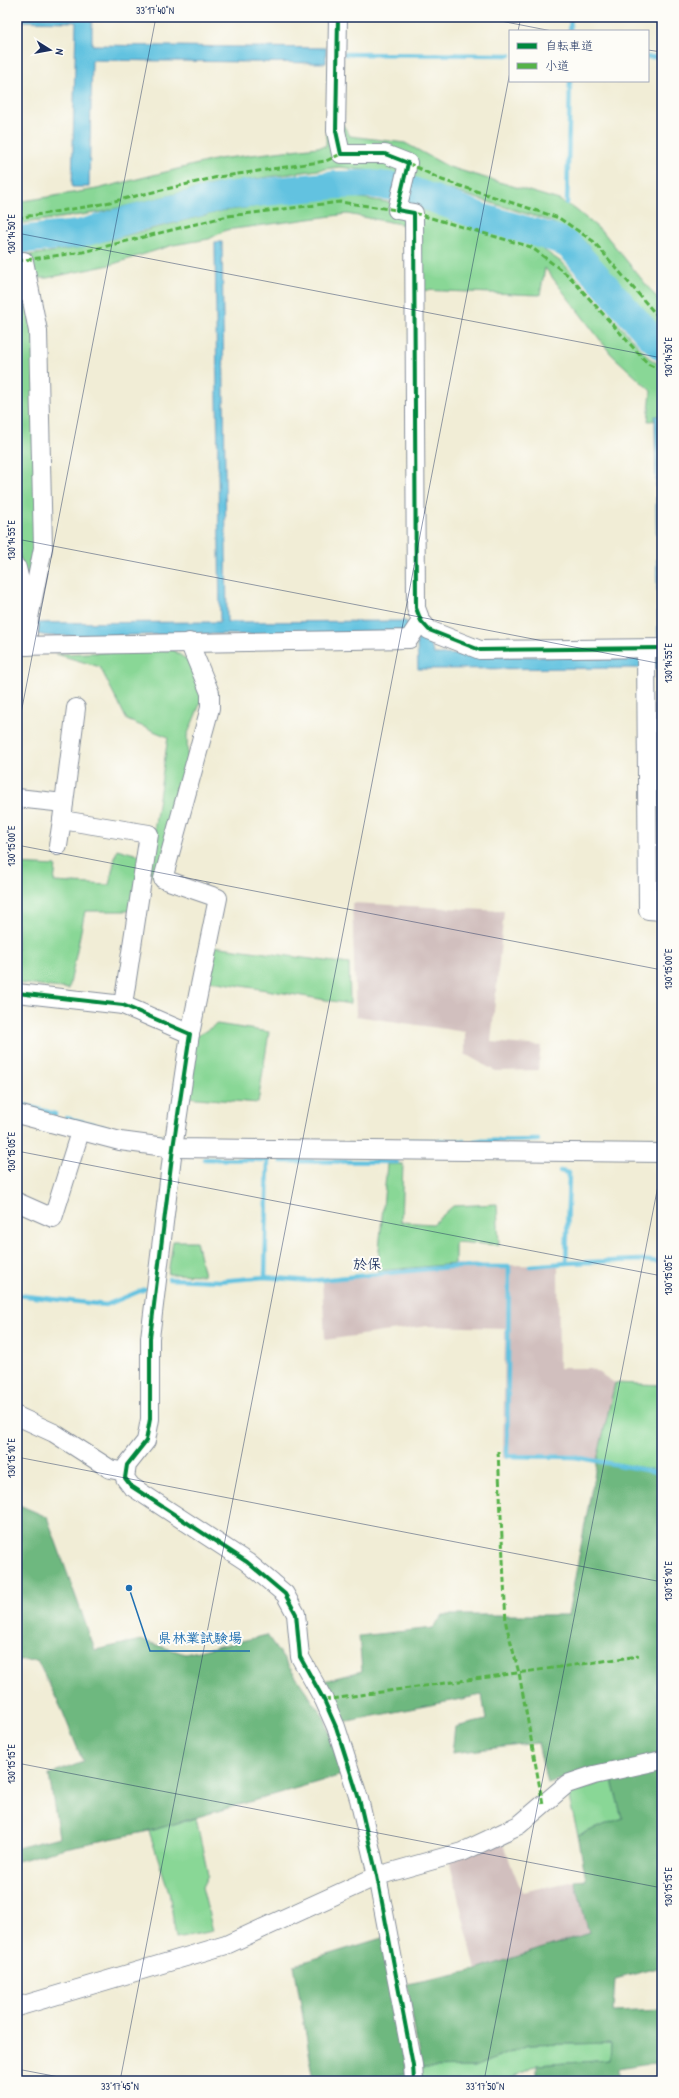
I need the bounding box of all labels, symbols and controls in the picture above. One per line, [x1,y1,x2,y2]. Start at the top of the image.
text: 33°17'40"N [136,4,174,17]
north arrow [30,30,70,70]
legend [509,30,649,82]
text: 自転車道 [545,37,593,54]
text: N [52,48,67,56]
text: 小道 [545,57,569,74]
text: 130°14'50"E [5,213,18,254]
text: 130°14'50"E [662,336,675,377]
text: 130°14'55"E [5,520,18,560]
text: 130°14'55"E [662,643,675,683]
text: 130°15'00"E [5,825,18,866]
text: 130°15'00"E [662,948,675,989]
text: 130°15'05"E [5,1131,18,1172]
district label: 於保 [353,1254,381,1273]
text: 130°15'05"E [662,1254,675,1295]
text: 130°15'10"E [5,1437,18,1478]
text: 130°15'10"E [662,1560,675,1601]
callout: 県林業試験場 [150,1625,250,1651]
text: 県林業試験場 [158,1628,242,1647]
text: 130°15'15"E [5,1744,18,1784]
text: 130°15'15"E [662,1867,675,1907]
text: 33°17'45"N [101,2080,139,2093]
text: 33°17'50"N [466,2080,504,2093]

